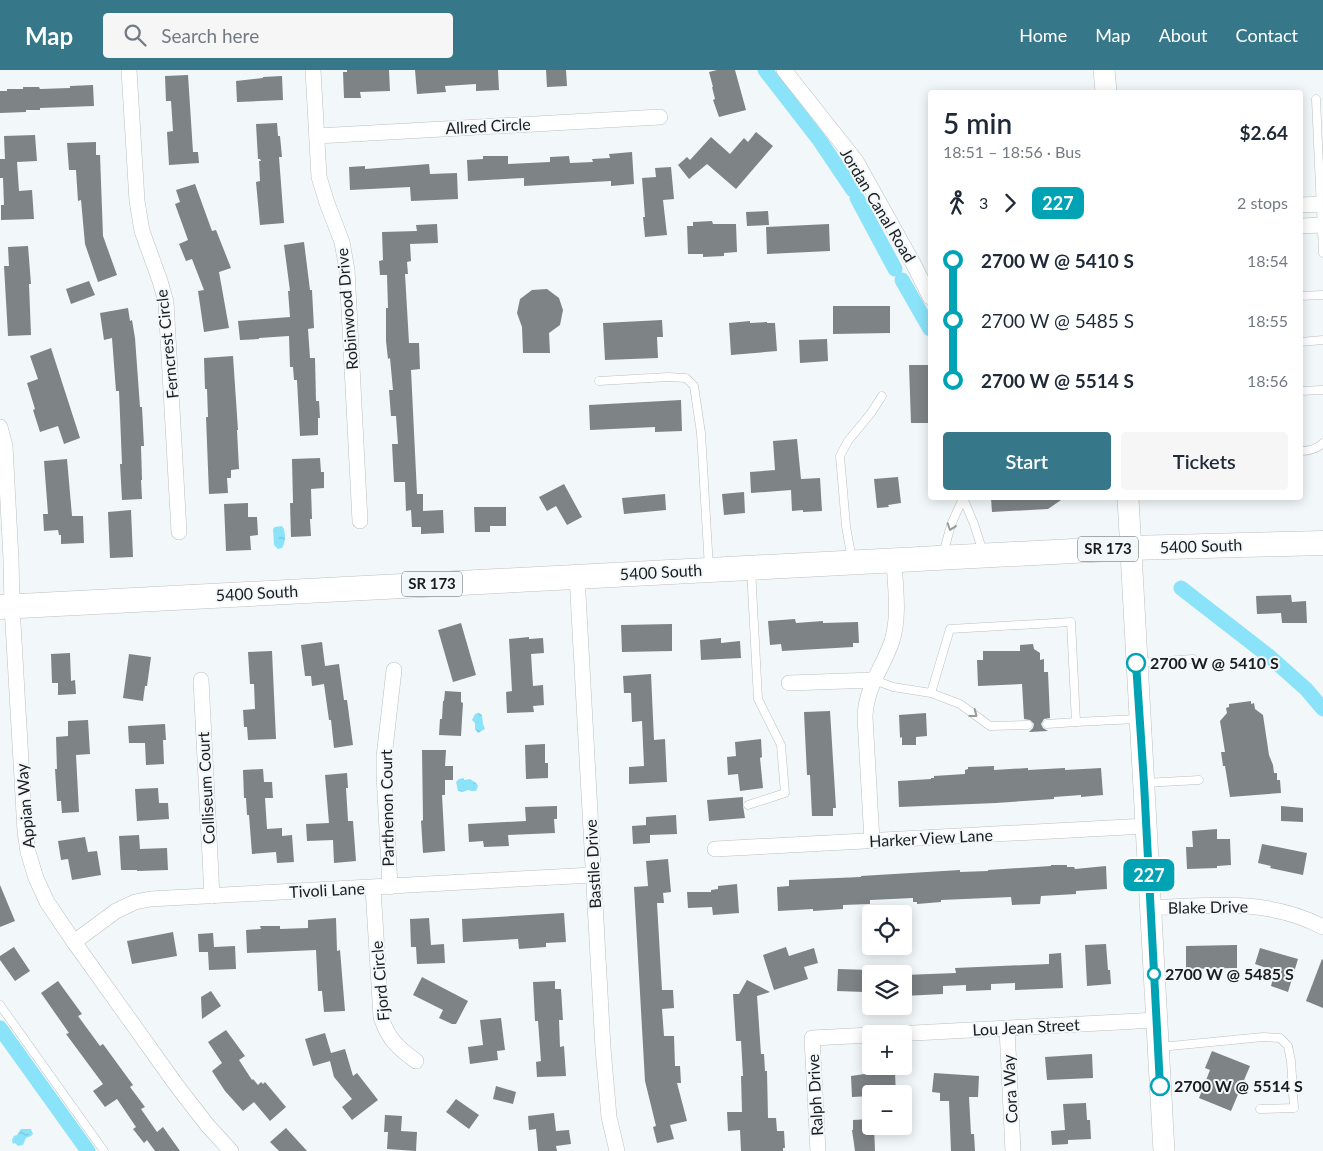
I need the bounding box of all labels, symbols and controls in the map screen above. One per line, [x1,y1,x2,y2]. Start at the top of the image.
search box [103,13,453,58]
text: Map [25,21,73,50]
icon: search [121,21,149,49]
text: Search here [161,24,259,47]
text: Home [1019,24,1067,46]
text: Map [1095,24,1131,46]
text: About [1159,24,1208,46]
text: Contact [1236,24,1298,46]
text: 5 min [943,106,1012,140]
street label: Allred Circle [445,114,531,137]
text: $2.64 [1239,121,1288,144]
text: 18:51 – 18:56 · Bus [943,142,1081,161]
street label: Jordan Canal Road [837,144,920,265]
icon: walk [943,189,971,217]
icon: forward [996,189,1024,217]
text: 227 [1042,192,1074,214]
text: 3 [979,193,988,212]
text: 2 stops [1237,193,1288,212]
street label: Robinwood Drive [332,247,361,371]
text: 2700 W @ 5410 S [981,249,1134,272]
text: 18:54 [1247,251,1288,270]
street label: Ferncrest Circle [151,288,182,400]
text: 2700 W @ 5485 S [981,309,1134,332]
text: 18:55 [1247,311,1288,330]
text: 2700 W @ 5514 S [981,369,1134,392]
text: 18:56 [1247,371,1288,390]
button: Start [943,432,1111,490]
button: Tickets [1121,432,1288,490]
one-way arrow [947,522,957,531]
street label: 5400 South [1159,535,1243,556]
road number: SR 173 [1078,536,1138,562]
street label: 5400 South [619,560,703,583]
road number: SR 173 [402,572,462,596]
street label: 5400 South [215,581,299,604]
marker: 2700 W @ 5410 S [1126,653,1146,673]
place label: 2700 W @ 5410 S [1150,653,1279,672]
one-way arrow [968,708,978,717]
street label: Colliseum Court [193,731,218,845]
street label: Parthenon Court [376,749,397,867]
street label: Appian Way [11,762,38,849]
street label: Bastile Drive [581,819,604,909]
street label: Harker View Lane [869,825,993,850]
line badge: 227 [1120,859,1178,891]
text: 227 [1133,864,1165,886]
street label: Tivoli Lane [289,878,365,901]
street label: Blake Drive [1168,896,1248,917]
map controls [862,905,912,1135]
button: locate [862,905,912,955]
street label: Fjord Circle [367,940,392,1022]
place label: 2700 W @ 5485 S [1165,964,1294,983]
button: layers [862,965,912,1015]
marker: 2700 W @ 5485 S [1147,967,1161,981]
street label: Lou Jean Street [972,1014,1080,1039]
button: + [862,1025,912,1075]
street label: Cora Way [998,1053,1021,1124]
street label: Ralph Drive [803,1054,826,1136]
marker: 2700 W @ 5514 S [1150,1076,1170,1096]
place label: 2700 W @ 5514 S [1174,1076,1303,1095]
button: − [862,1085,912,1135]

